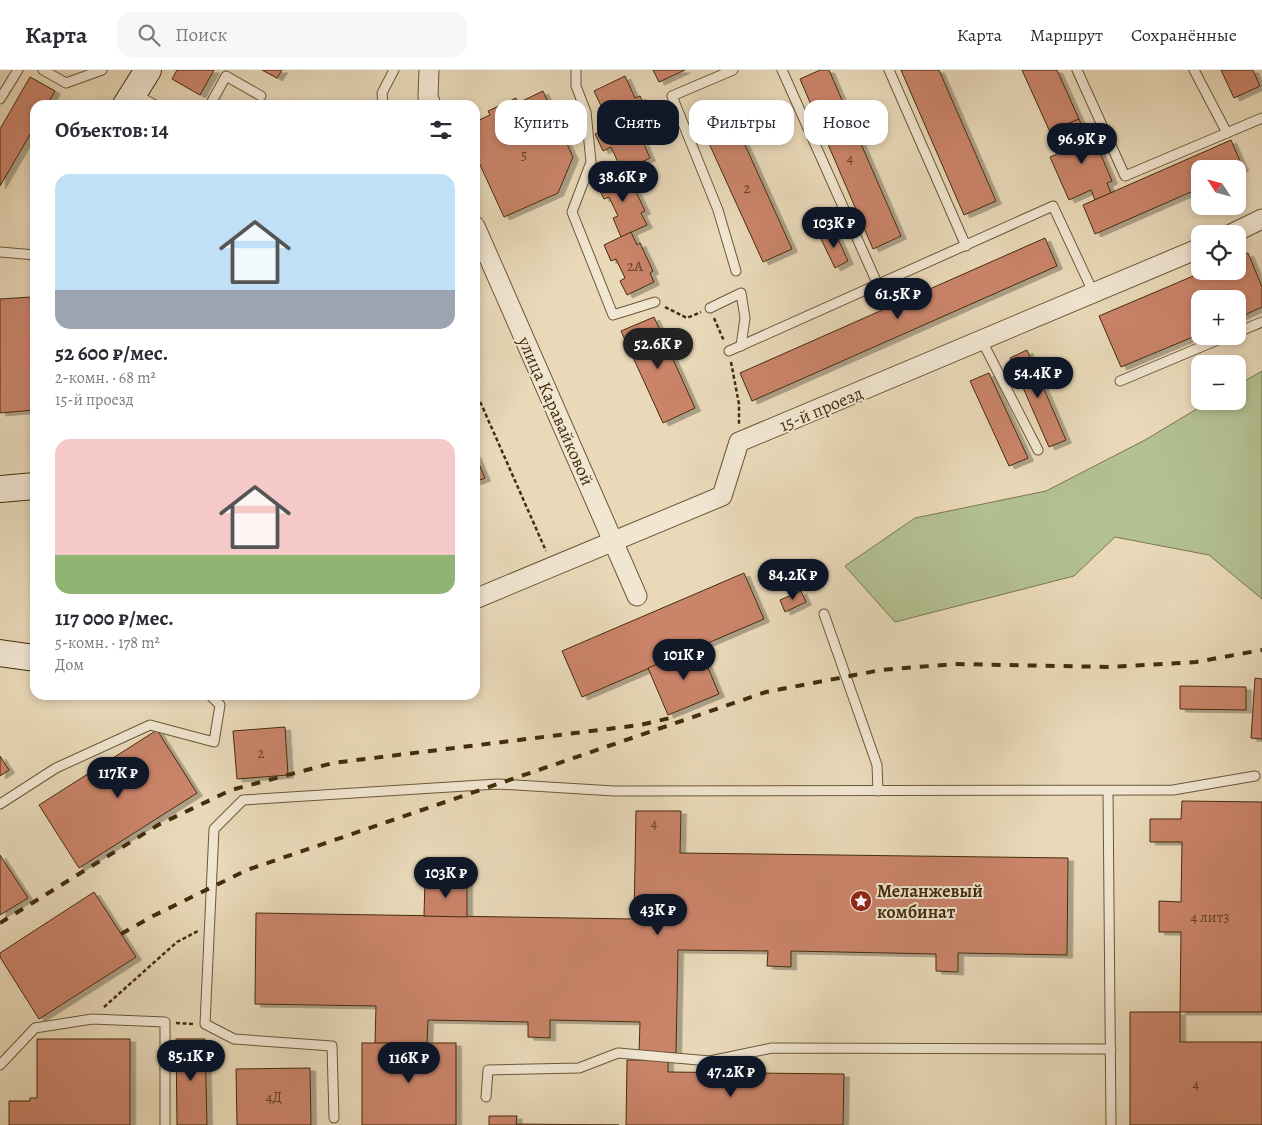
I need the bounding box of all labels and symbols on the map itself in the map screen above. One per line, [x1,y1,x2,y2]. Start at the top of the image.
pin: 96.9K ₽ [1036,122,1128,165]
house number: 5 [521,145,527,165]
house number: 4 [847,148,854,168]
pin: 38.6K ₽ [577,160,669,203]
north arrow [1191,160,1246,215]
house number: 2 [743,178,751,198]
pin: 103K ₽ [793,206,875,249]
house number: 2А [627,256,643,276]
pin: 61.5K ₽ [852,278,944,320]
pin: 52.6K ₽ [612,328,704,370]
street label: улица Каравайковой [512,332,600,489]
pin: 54.4K ₽ [992,356,1084,399]
street label: 15-й проезд [776,381,867,437]
pin: 84.2K ₽ [747,558,839,601]
pin: 101K ₽ [643,638,725,681]
house number: 2 [257,743,265,763]
pin: 117K ₽ [77,756,159,799]
house number: 4 [651,813,658,833]
pin: 103K ₽ [405,856,487,899]
place label: Меланжевый комбинат [877,879,983,924]
place icon: Меланжевый комбинат [849,889,873,913]
pin: 43K ₽ [623,894,693,936]
house number: 4 лит3 [1191,907,1229,927]
pin: 85.1K ₽ [145,1040,237,1082]
pin: 116K ₽ [368,1042,450,1084]
pin: 47.2K ₽ [685,1056,777,1098]
house number: 4 [1193,1074,1200,1094]
house number: 4Д [266,1087,282,1107]

